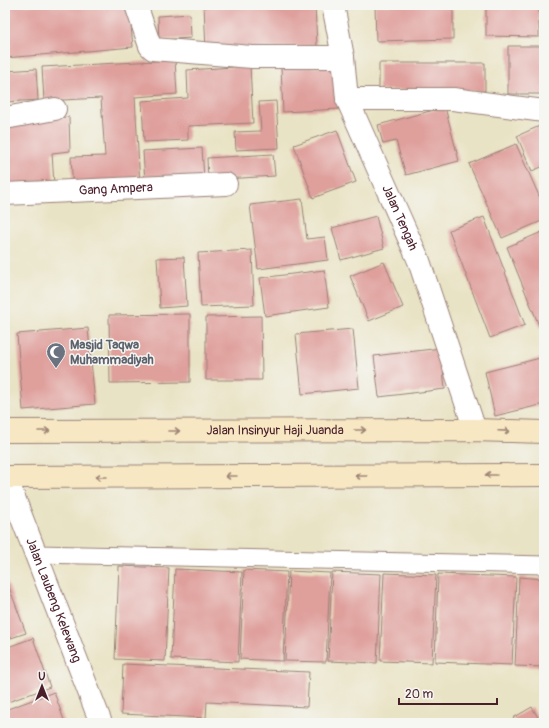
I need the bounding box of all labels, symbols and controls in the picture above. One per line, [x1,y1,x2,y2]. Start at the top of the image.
street label: Gang Ampera [79,179,153,199]
street label: Jalan Tengah [378,182,421,253]
place label: Masjid Taqwa Muhammadiyah [70,337,154,368]
mosque icon: Masjid Taqwa Muhammadiyah [45,341,67,369]
street label: Jalan Insinyur Haji Juanda [206,422,344,439]
one-way arrow [353,426,366,434]
one-way arrow [37,427,50,435]
one-way arrow [167,427,180,435]
one-way arrow [497,427,510,435]
one-way arrow [485,471,498,479]
one-way arrow [225,472,238,480]
one-way arrow [355,472,368,480]
one-way arrow [95,473,108,481]
street label: Jalan Laubeng Kelewang [22,536,85,665]
north arrow [22,666,62,706]
text: U [38,670,46,683]
scale bar [399,680,497,706]
text: 20 m [405,687,434,702]

